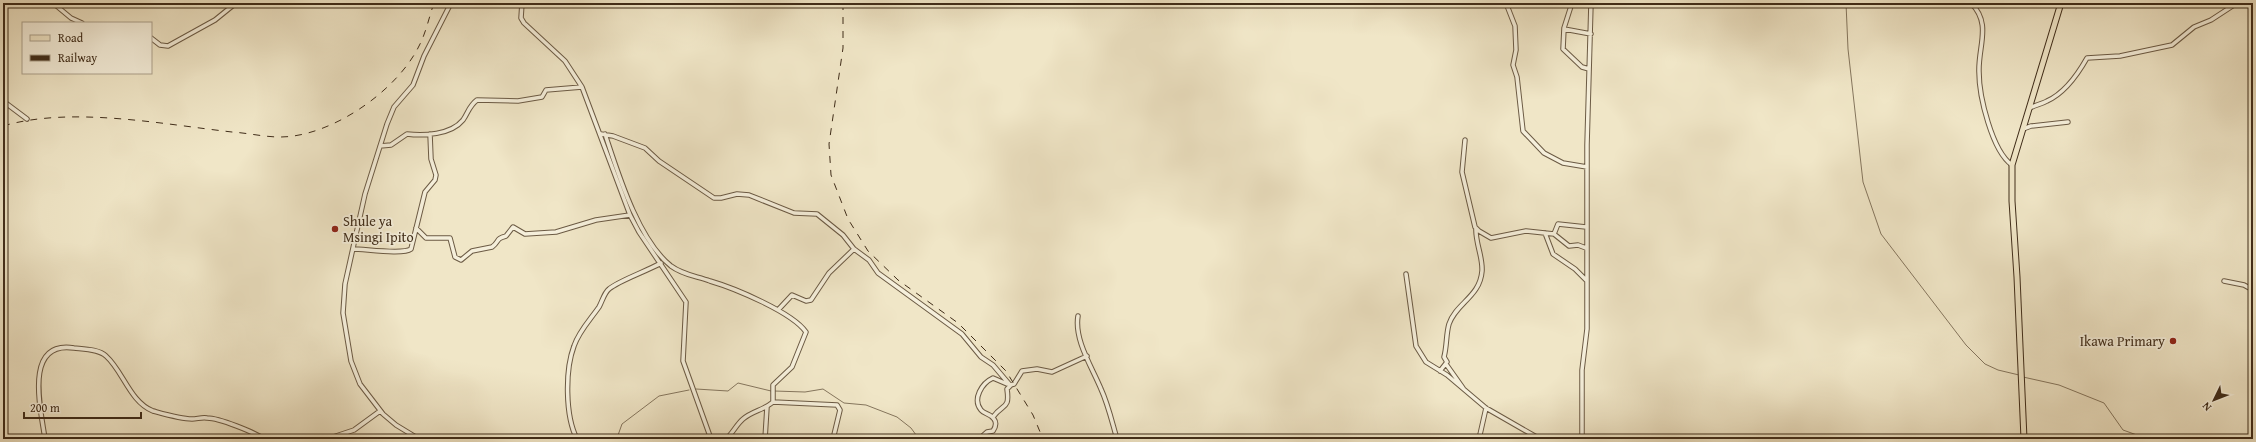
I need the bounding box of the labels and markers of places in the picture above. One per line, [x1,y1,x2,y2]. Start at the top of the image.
place label: Shule ya Msingi Ipito [343,211,414,247]
marker: Shule ya Msingi Ipito [330,224,340,234]
place label: Ikawa Primary [2080,331,2165,351]
marker: Ikawa Primary [2168,336,2178,346]

